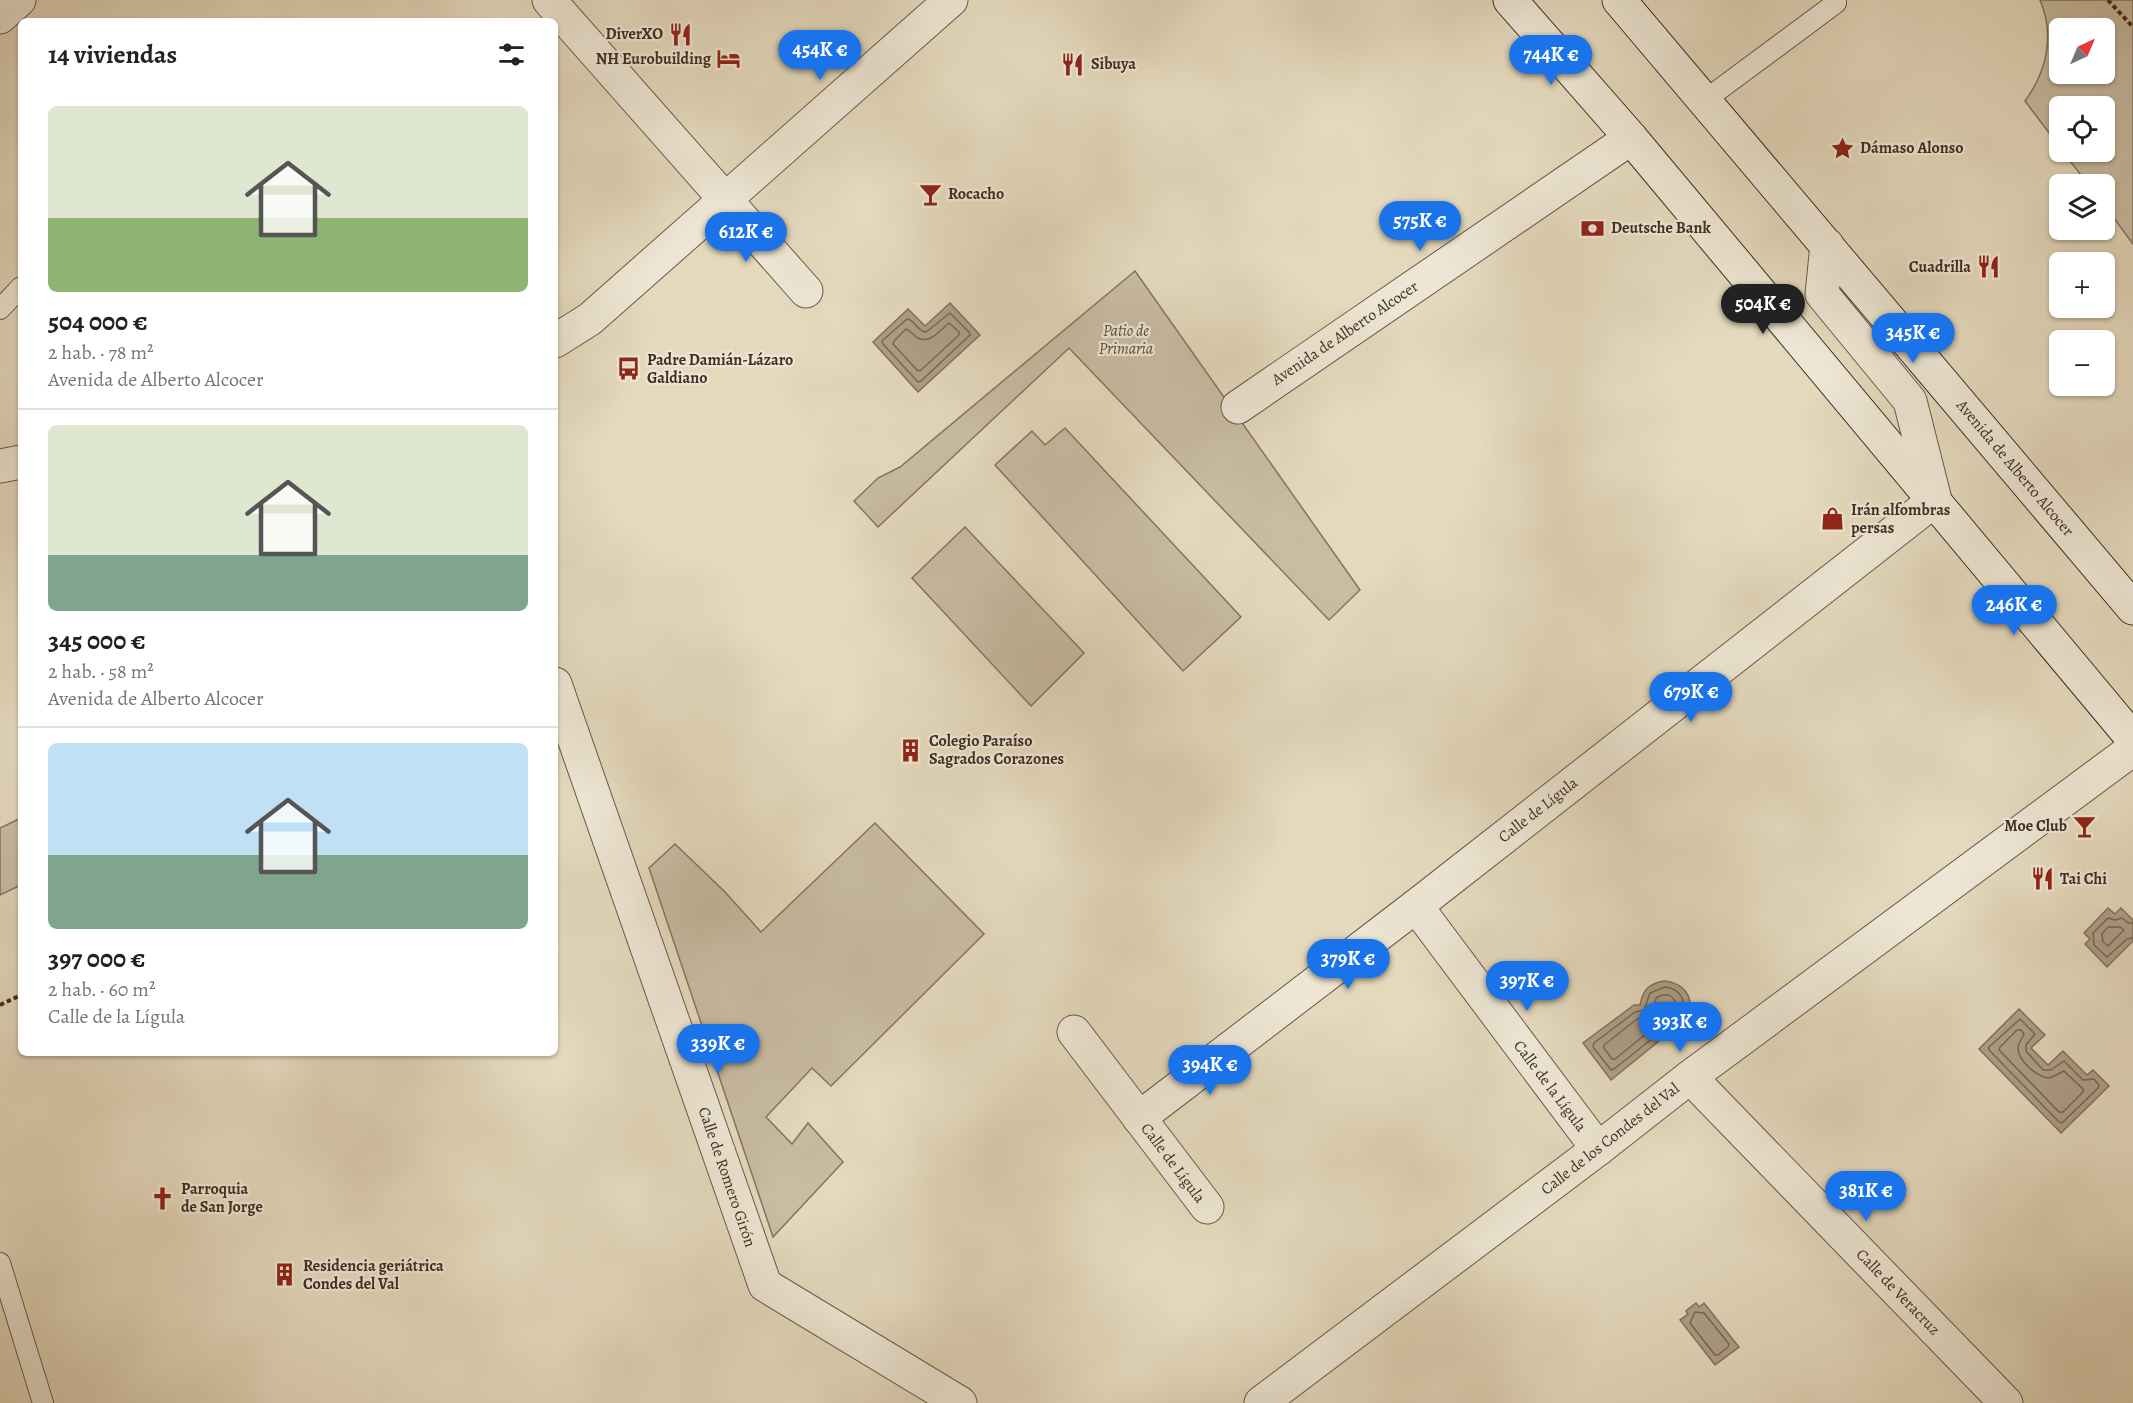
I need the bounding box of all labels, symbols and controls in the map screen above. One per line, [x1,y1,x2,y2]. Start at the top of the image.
north arrow [2049,18,2115,84]
map controls [2049,18,2115,396]
restaurant icon: DiverXO [668,21,694,47]
place label: DiverXO [605,23,663,45]
pin: 454K € [771,30,869,81]
pin: 744K € [1502,35,1600,86]
text: 454K € [792,36,848,63]
text: 14 viviendas [48,37,177,72]
icon: filters [495,38,528,71]
text: 744K € [1523,41,1579,68]
hotel icon: NH Eurobuilding [716,46,742,72]
place label: NH Eurobuilding [596,48,712,70]
restaurant icon: Sibuya [1060,51,1086,77]
place label: Sibuya [1091,53,1136,75]
button: locate [2049,96,2115,162]
place icon: Dámaso Alonso [1829,135,1855,161]
place label: Dámaso Alonso [1860,137,1964,159]
icon: home [234,145,342,253]
button: layers [2049,174,2115,240]
bar icon: Rocacho [917,181,943,207]
place label: Rocacho [948,183,1004,205]
pin: 575K € [1371,201,1469,252]
text: 575K € [1393,207,1447,234]
pin: 612K € [697,212,795,263]
bank icon: Deutsche Bank [1580,215,1606,241]
place label: Deutsche Bank [1611,217,1711,239]
text: 612K € [719,218,773,245]
button: + [2049,252,2115,318]
restaurant icon: Cuadrilla [1976,254,2002,280]
place label: Cuadrilla [1909,256,1971,278]
street label: Avenida de Alberto Alcocer [1267,276,1423,391]
pin: 504K € [1714,284,1812,335]
text: 504K € [1735,290,1791,317]
text: 504 000 € [48,304,148,339]
pin: 345K € [1864,313,1962,364]
text: 345K € [1886,319,1940,346]
park label: Patio de Primaria [1099,320,1154,360]
button: − [2049,330,2115,396]
text: 2 hab. · 78 m² [48,339,154,366]
place label: Padre Damián-Lázaro Galdiano [647,349,793,389]
bus stop icon: Padre Damián-Lázaro Galdiano [616,356,642,382]
text: Avenida de Alberto Alcocer [48,366,264,393]
street label: Avenida de Alberto Alcocer [1950,394,2079,541]
icon: home [234,464,342,572]
place label: Irán alfombras persas [1851,499,1950,539]
shop icon: Irán alfombras persas [1820,506,1846,532]
pin: 246K € [1965,585,2063,636]
text: 246K € [1986,591,2042,618]
text: 345 000 € [48,623,146,658]
text: 2 hab. · 58 m² [48,658,154,685]
pin: 679K € [1642,672,1740,723]
text: 679K € [1663,678,1719,705]
text: Avenida de Alberto Alcocer [48,685,264,712]
place label: Colegio Paraíso Sagrados Corazones [929,730,1064,770]
building icon: Colegio Paraíso Sagrados Corazones [898,737,924,763]
street label: Calle de Lígula [1494,772,1583,848]
icon: home [234,782,342,890]
bar icon: Moe Club [2072,813,2098,839]
place label: Moe Club [2004,815,2067,837]
restaurant icon: Tai Chi [2029,866,2055,892]
place label: Tai Chi [2060,868,2107,890]
pin: 379K € [1299,939,1397,990]
text: 397 000 € [48,941,146,976]
text: 379K € [1321,945,1375,972]
pin: 397K € [1478,961,1576,1012]
text: 397K € [1500,967,1554,994]
text: 2 hab. · 60 m² [48,976,155,1003]
pin: 393K € [1631,1002,1729,1053]
text: Calle de la Lígula [48,1003,185,1030]
text: 393K € [1653,1008,1707,1035]
pin: 339K € [669,1024,767,1075]
text: 339K € [691,1030,745,1057]
street label: Calle de la Lígula [1508,1036,1592,1137]
pin: 394K € [1161,1045,1259,1096]
text: 394K € [1182,1051,1238,1078]
street label: Calle de los Condes del Val [1536,1078,1684,1200]
street label: Calle de Romero Girón [693,1104,761,1250]
street label: Calle de Lígula [1136,1118,1211,1208]
pin: 381K € [1817,1171,1915,1222]
text: 381K € [1839,1177,1893,1204]
place label: Parroquia de San Jorge [181,1178,263,1218]
church icon: Parroquia de San Jorge [150,1185,176,1211]
street label: Calle de Veracruz [1851,1244,1945,1340]
place label: Residencia geriátrica Condes del Val [303,1255,444,1295]
building icon: Residencia geriátrica Condes del Val [272,1262,298,1288]

